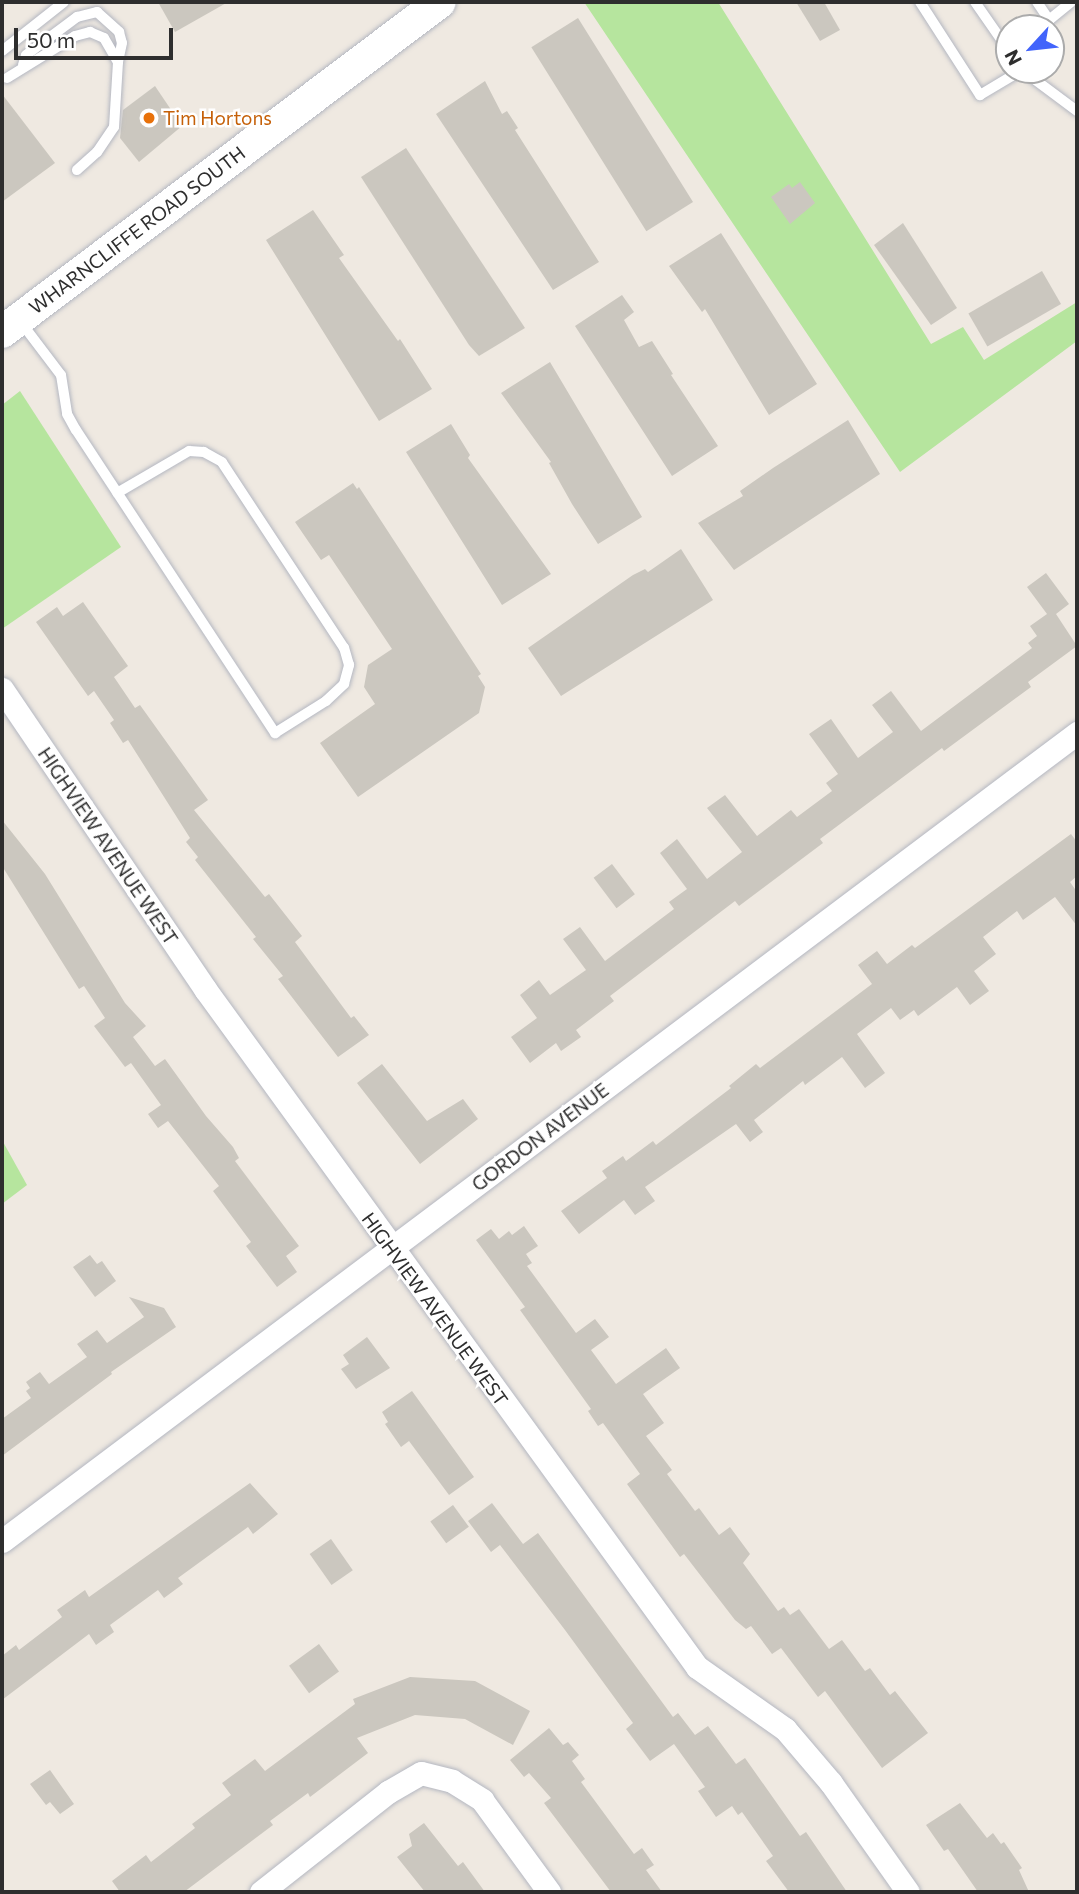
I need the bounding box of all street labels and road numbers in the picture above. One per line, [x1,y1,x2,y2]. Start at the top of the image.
street label: WHARNCLIFFE ROAD SOUTH [24,141,250,319]
street label: HIGHVIEW AVENUE WEST [33,743,183,949]
street label: GORDON AVENUE [467,1078,613,1196]
street label: HIGHVIEW AVENUE WEST [357,1208,513,1410]

